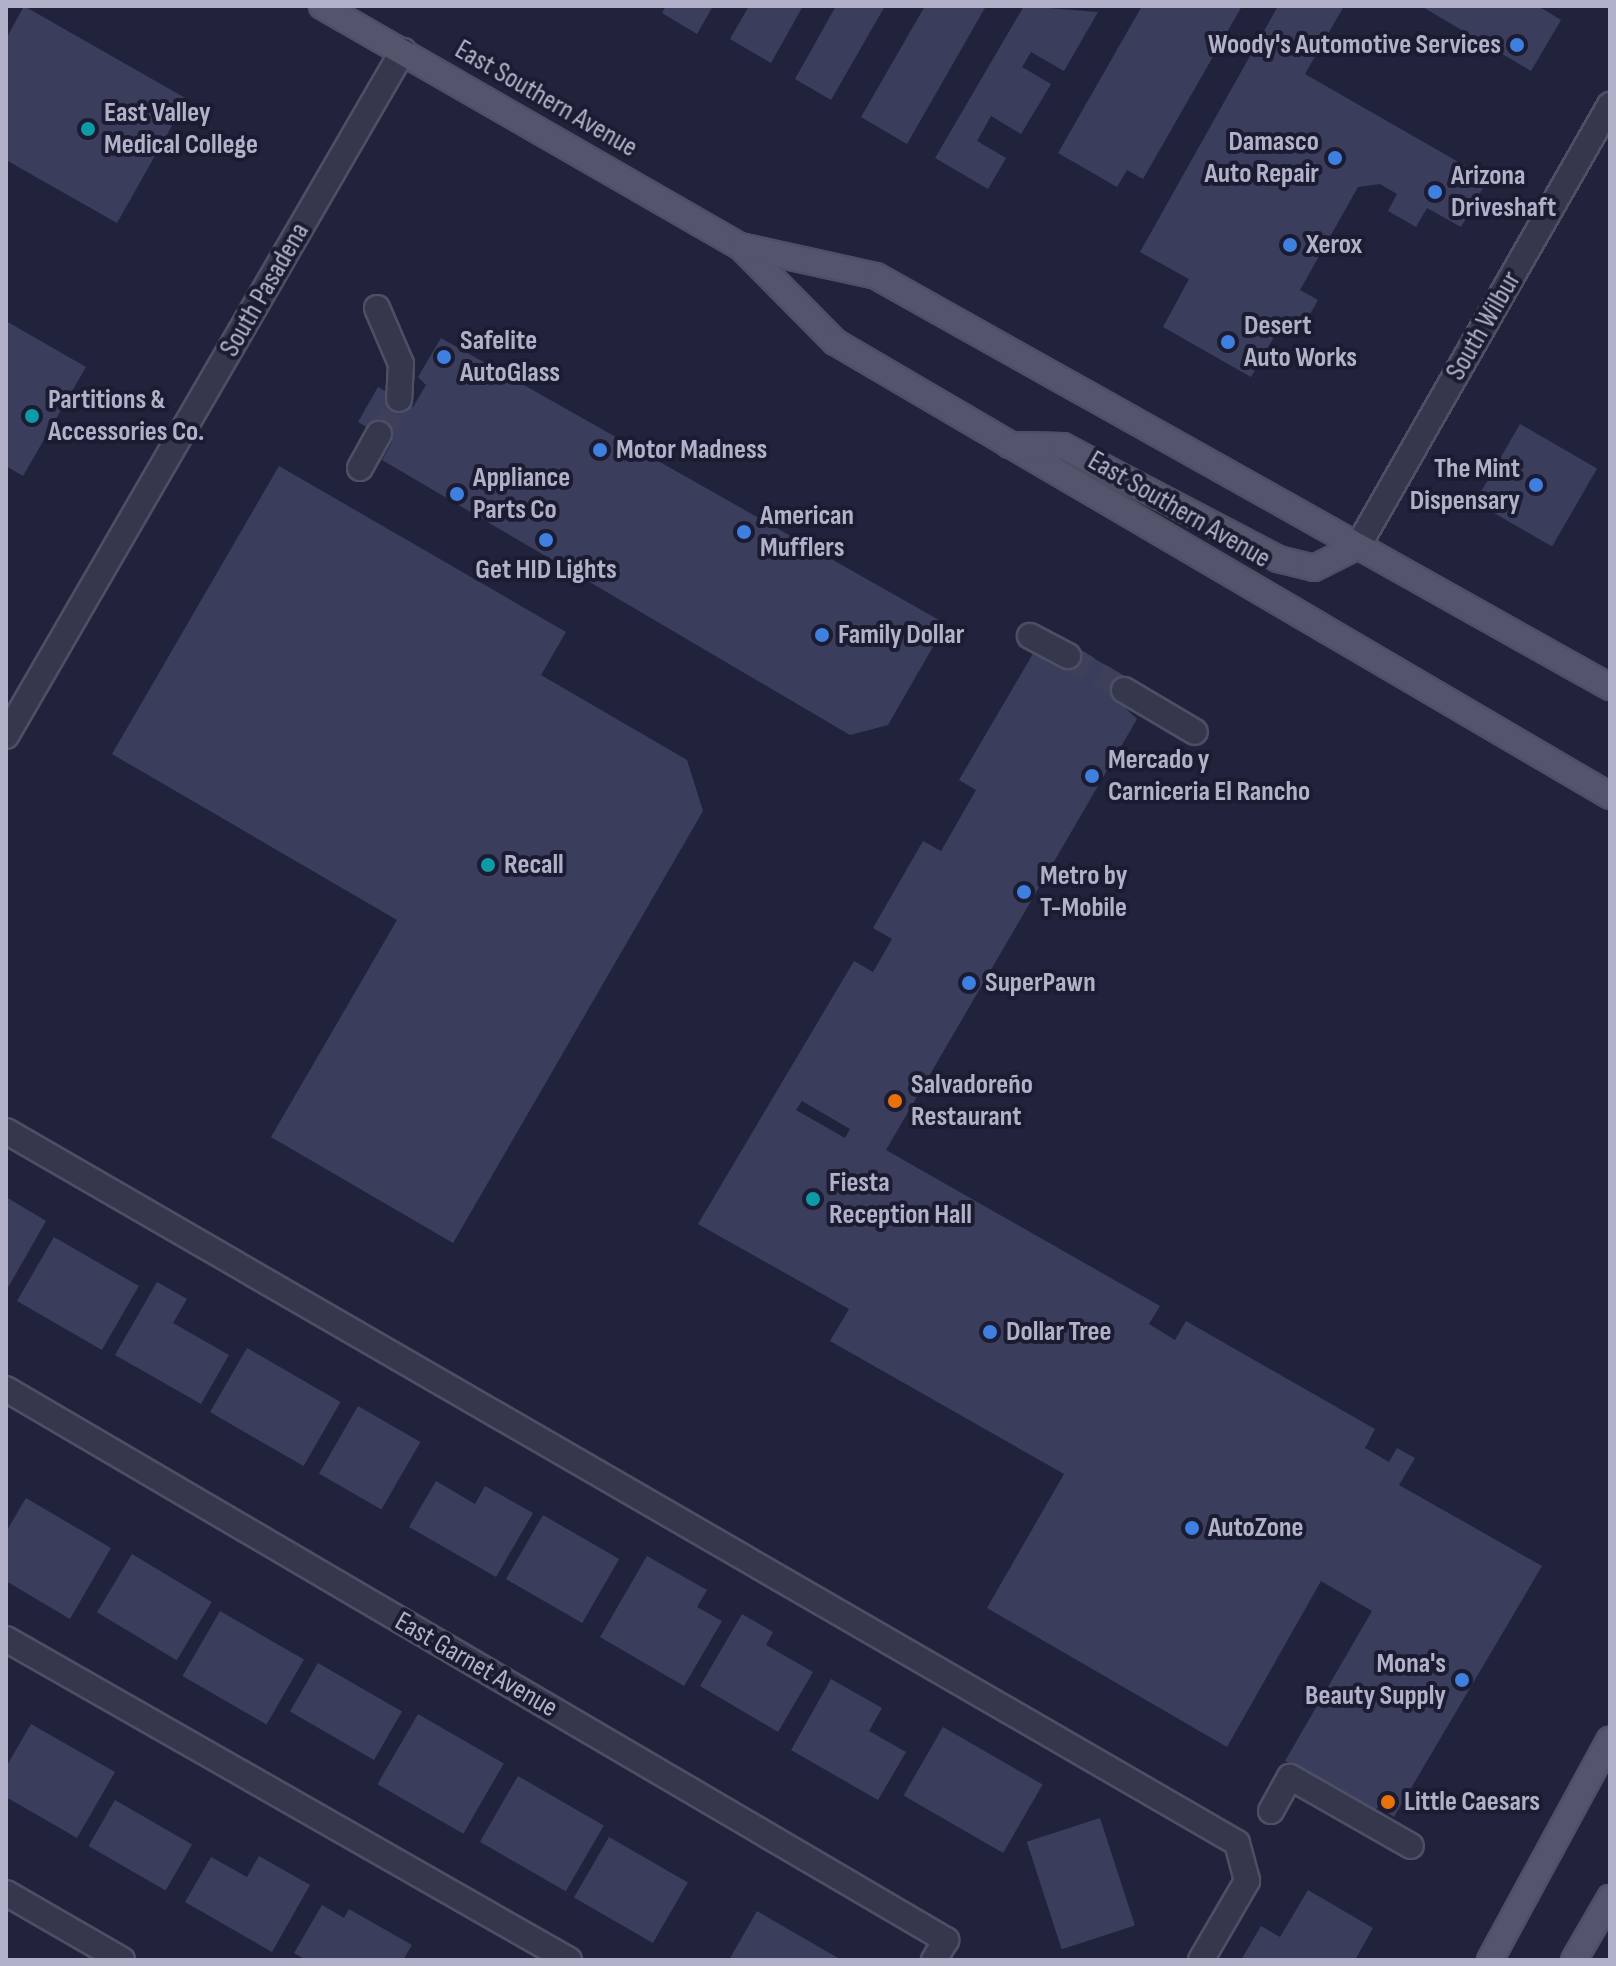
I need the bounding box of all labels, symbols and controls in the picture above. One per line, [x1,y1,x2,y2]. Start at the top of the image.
place label: Woody's Automotive Services [1208,28,1501,62]
street label: East Southern Avenue [449,33,643,165]
marker: Woody's Automotive Services [1508,36,1526,54]
place label: East Valley Medical College [104,96,258,162]
marker: East Valley Medical College [79,120,97,138]
place label: Damasco Auto Repair [1205,125,1319,191]
marker: Damasco Auto Repair [1326,149,1344,167]
place label: Arizona Driveshaft [1451,159,1556,225]
marker: Arizona Driveshaft [1426,183,1444,201]
street label: South Pasadena [213,217,317,363]
place label: Xerox [1306,228,1362,262]
marker: Xerox [1281,236,1299,254]
street label: South Wilbur [1439,266,1529,386]
place label: Desert Auto Works [1244,309,1357,375]
place label: Safelite AutoGlass [460,324,560,390]
marker: Desert Auto Works [1219,333,1237,351]
marker: Safelite AutoGlass [435,348,453,366]
place label: Partitions & Accessories Co. [48,383,204,449]
marker: Partitions & Accessories Co. [23,407,41,425]
place label: Motor Madness [616,433,767,467]
marker: Motor Madness [591,441,609,459]
street label: East Southern Avenue [1082,444,1276,576]
place label: The Mint Dispensary [1410,452,1520,518]
place label: Appliance Parts Co [473,461,570,527]
marker: The Mint Dispensary [1527,476,1545,494]
marker: Appliance Parts Co [448,485,466,503]
place label: American Mufflers [760,499,854,565]
marker: American Mufflers [735,523,753,541]
marker: Get HID Lights [537,531,555,549]
place label: Get HID Lights [475,553,617,587]
place label: Family Dollar [838,618,964,652]
marker: Family Dollar [813,626,831,644]
place label: Mercado y Carniceria El Rancho [1108,743,1310,809]
marker: Mercado y Carniceria El Rancho [1083,767,1101,785]
place label: Recall [504,848,564,882]
marker: Recall [479,856,497,874]
place label: Metro by T-Mobile [1040,859,1127,925]
marker: Metro by T-Mobile [1015,883,1033,901]
place label: SuperPawn [985,966,1096,1000]
marker: SuperPawn [960,974,978,992]
place label: Salvadoreño Restaurant [911,1068,1033,1134]
marker: Salvadoreño Restaurant [886,1092,904,1110]
place label: Fiesta Reception Hall [829,1166,972,1232]
marker: Fiesta Reception Hall [804,1190,822,1208]
place label: Dollar Tree [1006,1315,1111,1349]
marker: Dollar Tree [981,1323,999,1341]
place label: AutoZone [1208,1511,1303,1545]
marker: AutoZone [1183,1519,1201,1537]
street label: East Garnet Avenue [389,1605,563,1725]
place label: Mona's Beauty Supply [1305,1647,1446,1713]
marker: Mona's Beauty Supply [1453,1671,1471,1689]
place label: Little Caesars [1404,1785,1540,1819]
marker: Little Caesars [1379,1793,1397,1811]

